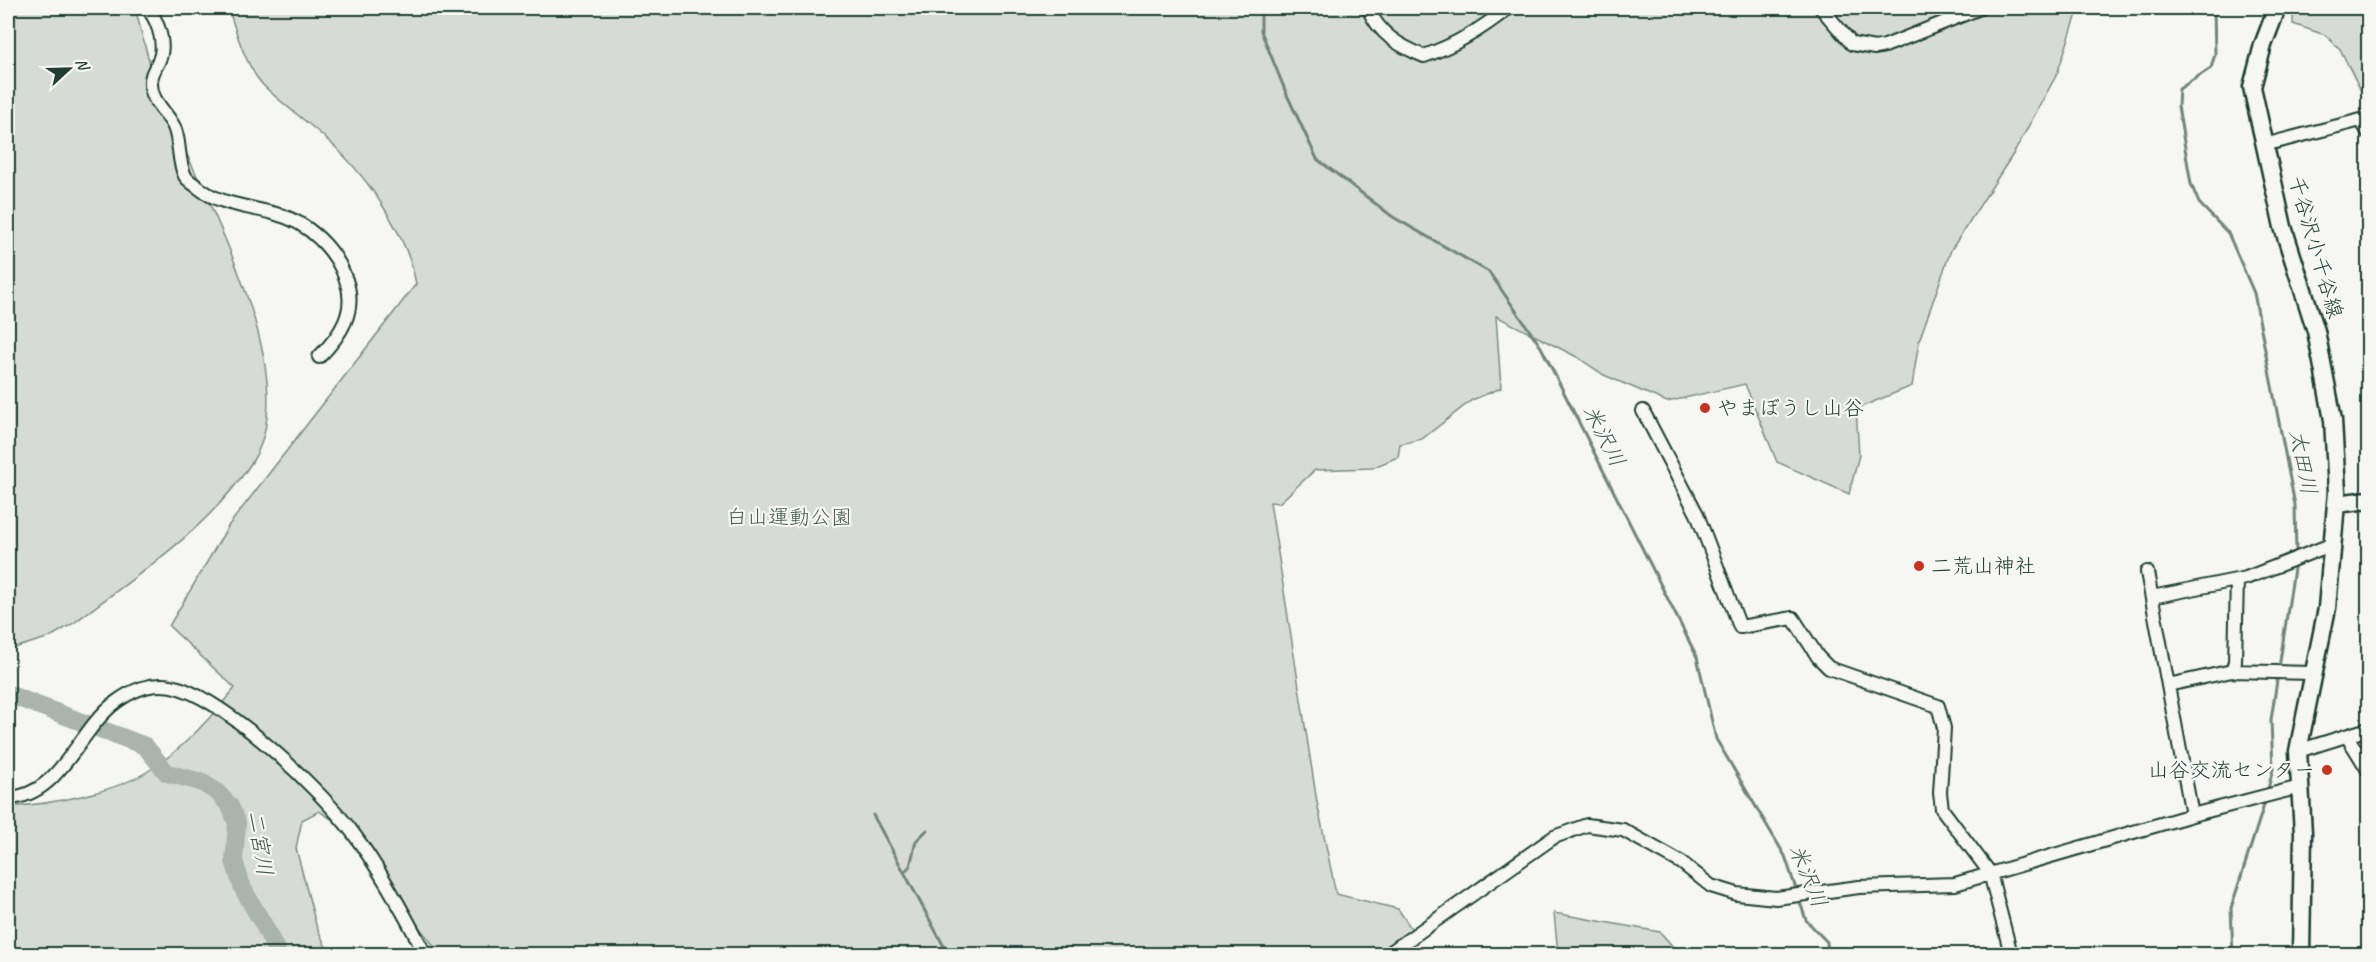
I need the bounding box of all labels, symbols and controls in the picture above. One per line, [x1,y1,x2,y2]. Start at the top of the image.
north arrow [39,39,99,99]
text: N [71,55,94,75]
street label: 千谷沢小千谷線 [2283,173,2349,321]
place label: やまぼうし山谷 [1717,395,1864,421]
water label: 米沢川 [1577,400,1631,472]
marker: やまぼうし山谷 [1698,401,1712,415]
water label: 太田川 [2283,427,2323,497]
park label: 白山運動公園 [726,504,852,530]
place label: 二荒山神社 [1931,553,2036,579]
marker: 二荒山神社 [1912,559,1926,573]
place label: 山谷交流センター [2148,757,2315,783]
marker: 山谷交流センター [2320,763,2334,777]
water label: 二宮川 [241,808,279,878]
water label: 米沢川 [1783,840,1833,912]

